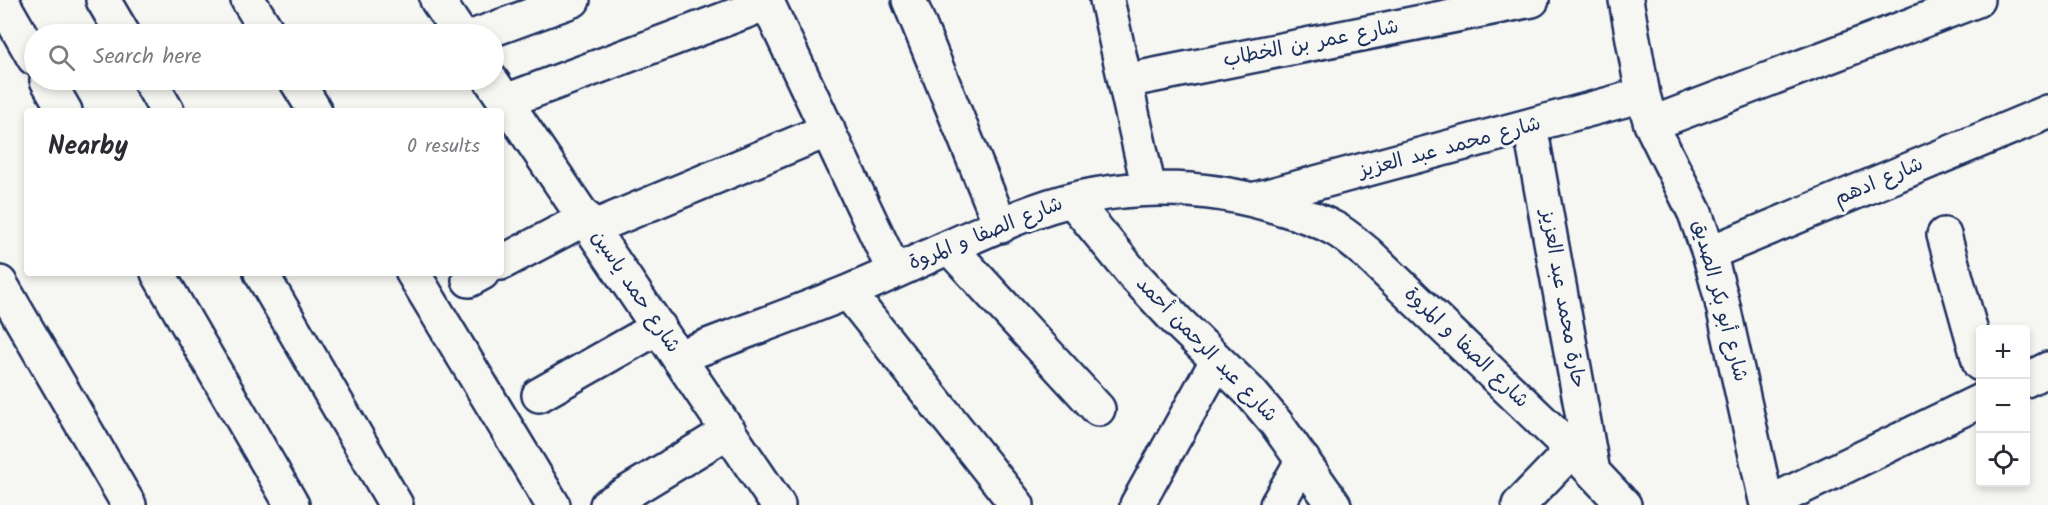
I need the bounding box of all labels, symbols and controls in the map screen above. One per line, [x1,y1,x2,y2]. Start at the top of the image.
street label: شارع عمر بن الخطاب [1220,11,1402,77]
search box [24,24,504,90]
text: Search here [93,40,201,75]
icon: search [45,41,78,74]
street label: شارع محمد عبد العزيز [1353,108,1545,188]
text: Nearby [48,126,128,168]
text: 0 results [407,131,480,163]
street label: شارع ادهم [1829,149,1929,215]
street label: شارع الصفا و المروة [904,188,1068,280]
street label: حارة محمد عبد العزيز [1530,205,1593,391]
street label: شارع أبو بكر الصديق [1682,216,1756,386]
street label: شارع حمد ياسين [582,224,688,360]
street label: شارع عبد الرحمن أحمد [1127,269,1285,431]
street label: شارع الصفا و المروة [1396,280,1536,416]
map controls [1976,325,2030,487]
button: + [1976,325,2030,379]
button: − [1976,379,2030,433]
button: locate [1976,433,2030,487]

